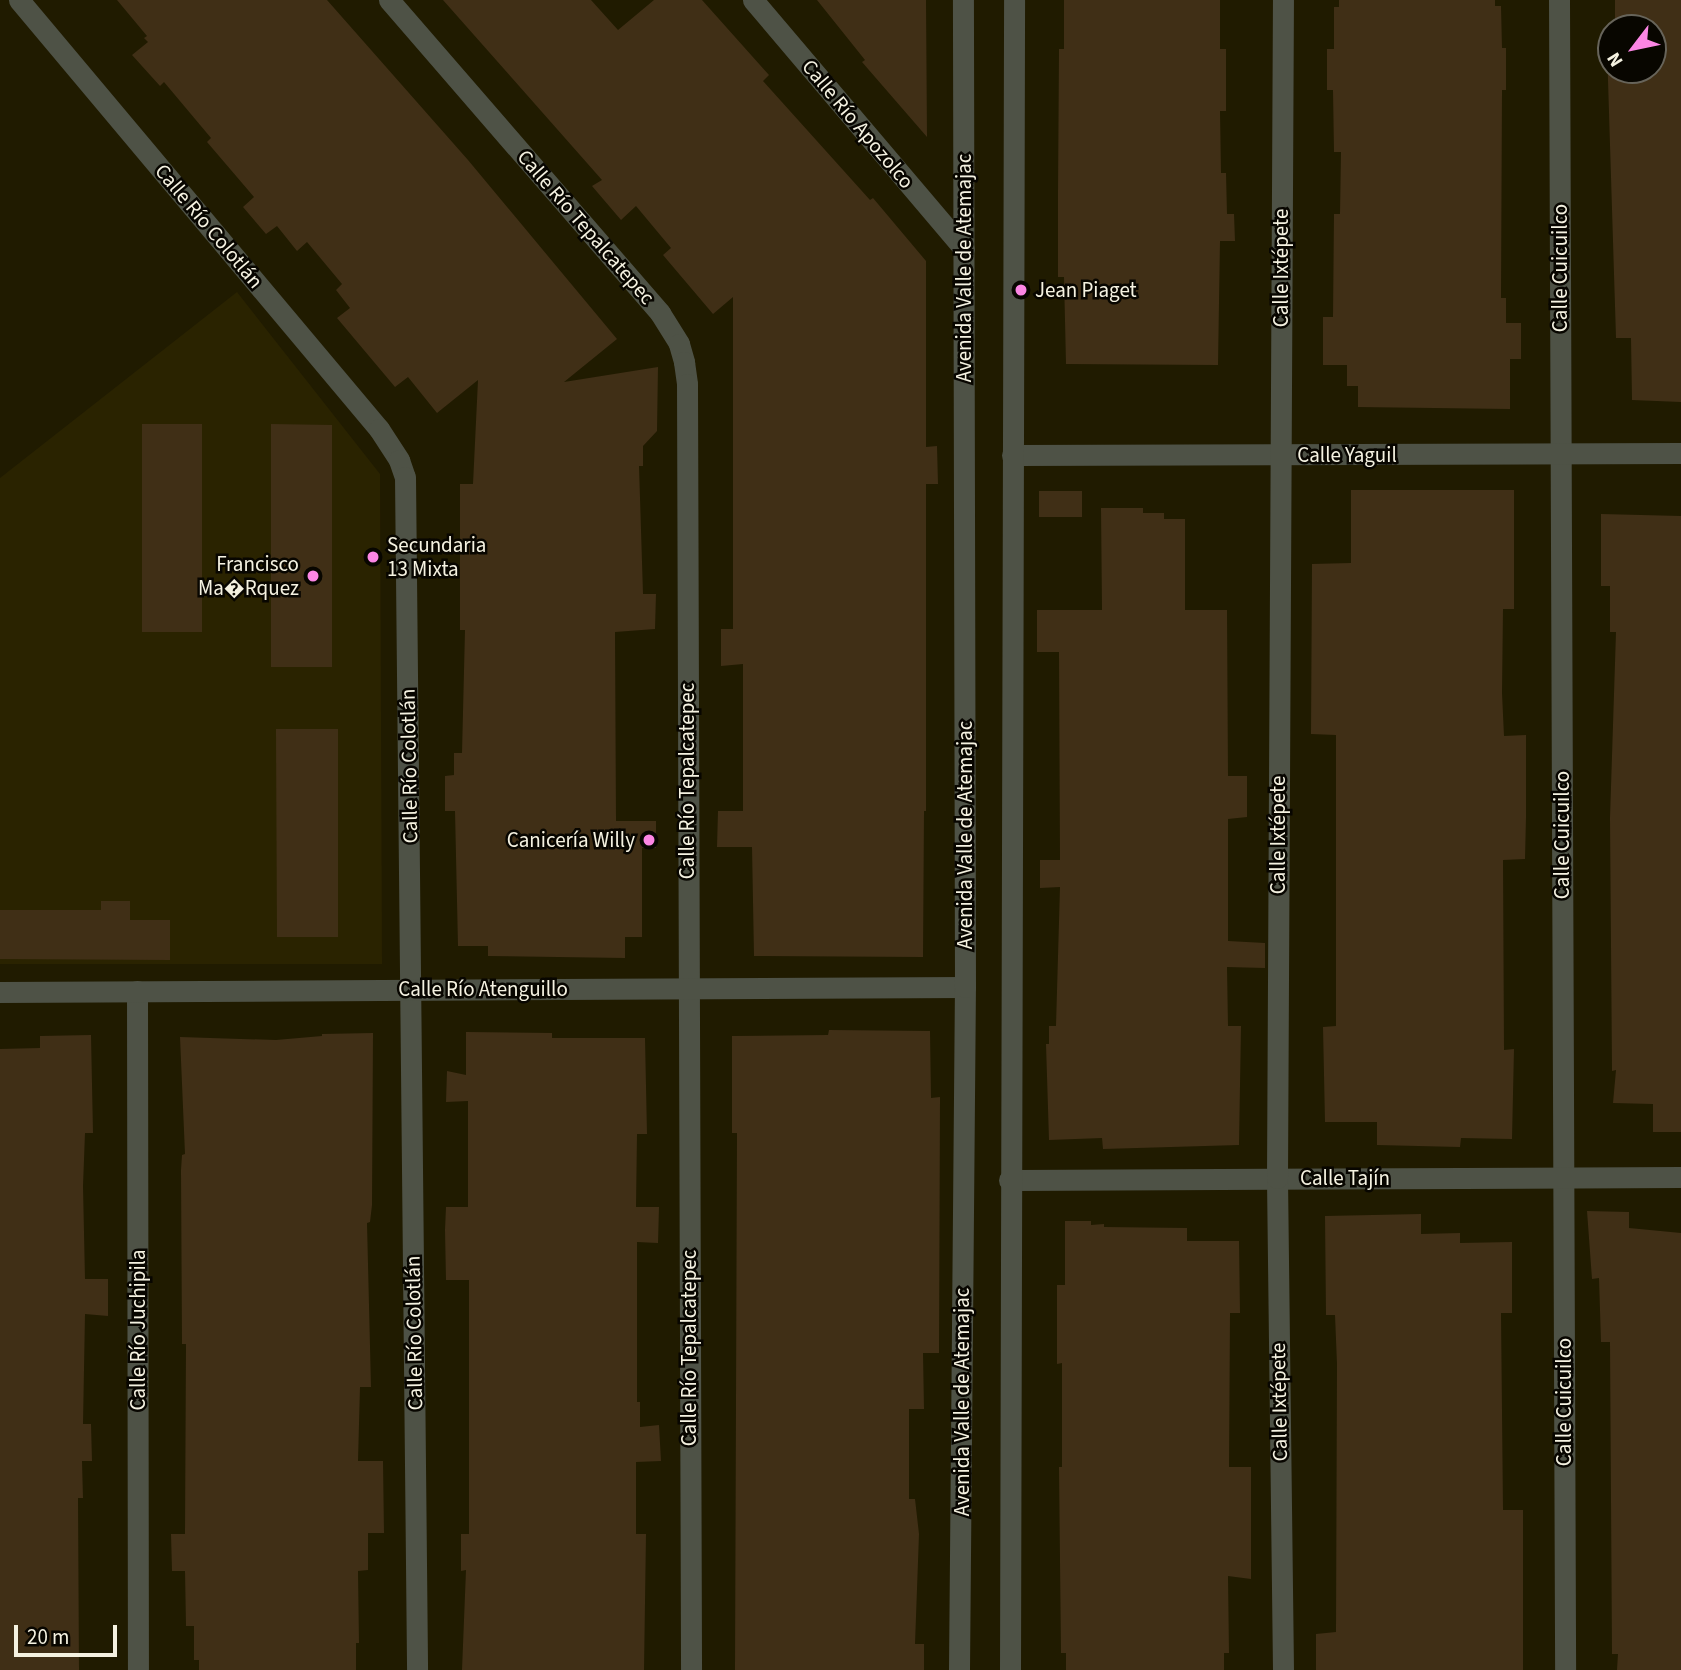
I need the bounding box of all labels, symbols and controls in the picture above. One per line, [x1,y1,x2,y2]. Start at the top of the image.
north arrow [1597,14,1667,84]
text: N [1601,47,1630,72]
street label: Calle Río Apozolco [797,54,919,194]
street label: Calle Río Tepalcatepec [512,144,660,310]
street label: Avenida Valle de Atemajac [951,154,977,382]
street label: Calle Río Colotlán [150,159,268,293]
street label: Calle Cuicuilco [1547,204,1573,332]
street label: Calle Ixtépete [1268,209,1294,327]
place label: Jean Piaget [1035,277,1137,303]
marker: Jean Piaget [1013,282,1029,298]
street label: Calle Yaguil [1297,442,1397,468]
place label: Secundaria 13 Mixta [387,532,486,582]
marker: Secundaria 13 Mixta [365,549,381,565]
place label: Francisco Ma�Rquez [198,551,299,601]
marker: Francisco Ma�Rquez [305,568,321,584]
street label: Calle Río Tepalcatepec [674,683,700,879]
street label: Calle Río Colotlán [395,688,423,844]
street label: Avenida Valle de Atemajac [952,721,978,949]
street label: Calle Cuicuilco [1549,771,1575,899]
street label: Calle Ixtépete [1265,776,1291,894]
place label: Canicería Willy [507,827,635,853]
marker: Canicería Willy [641,832,657,848]
street label: Calle Río Atenguillo [398,976,568,1002]
street label: Calle Tajín [1300,1165,1390,1191]
street label: Calle Río Juchipila [125,1249,151,1411]
street label: Calle Río Tepalcatepec [676,1250,702,1446]
street label: Calle Río Colotlán [400,1255,428,1411]
street label: Avenida Valle de Atemajac [949,1288,975,1516]
street label: Calle Cuicuilco [1551,1338,1577,1466]
street label: Calle Ixtépete [1265,1342,1293,1462]
scale bar [18,1610,121,1654]
text: 20 m [27,1622,69,1652]

